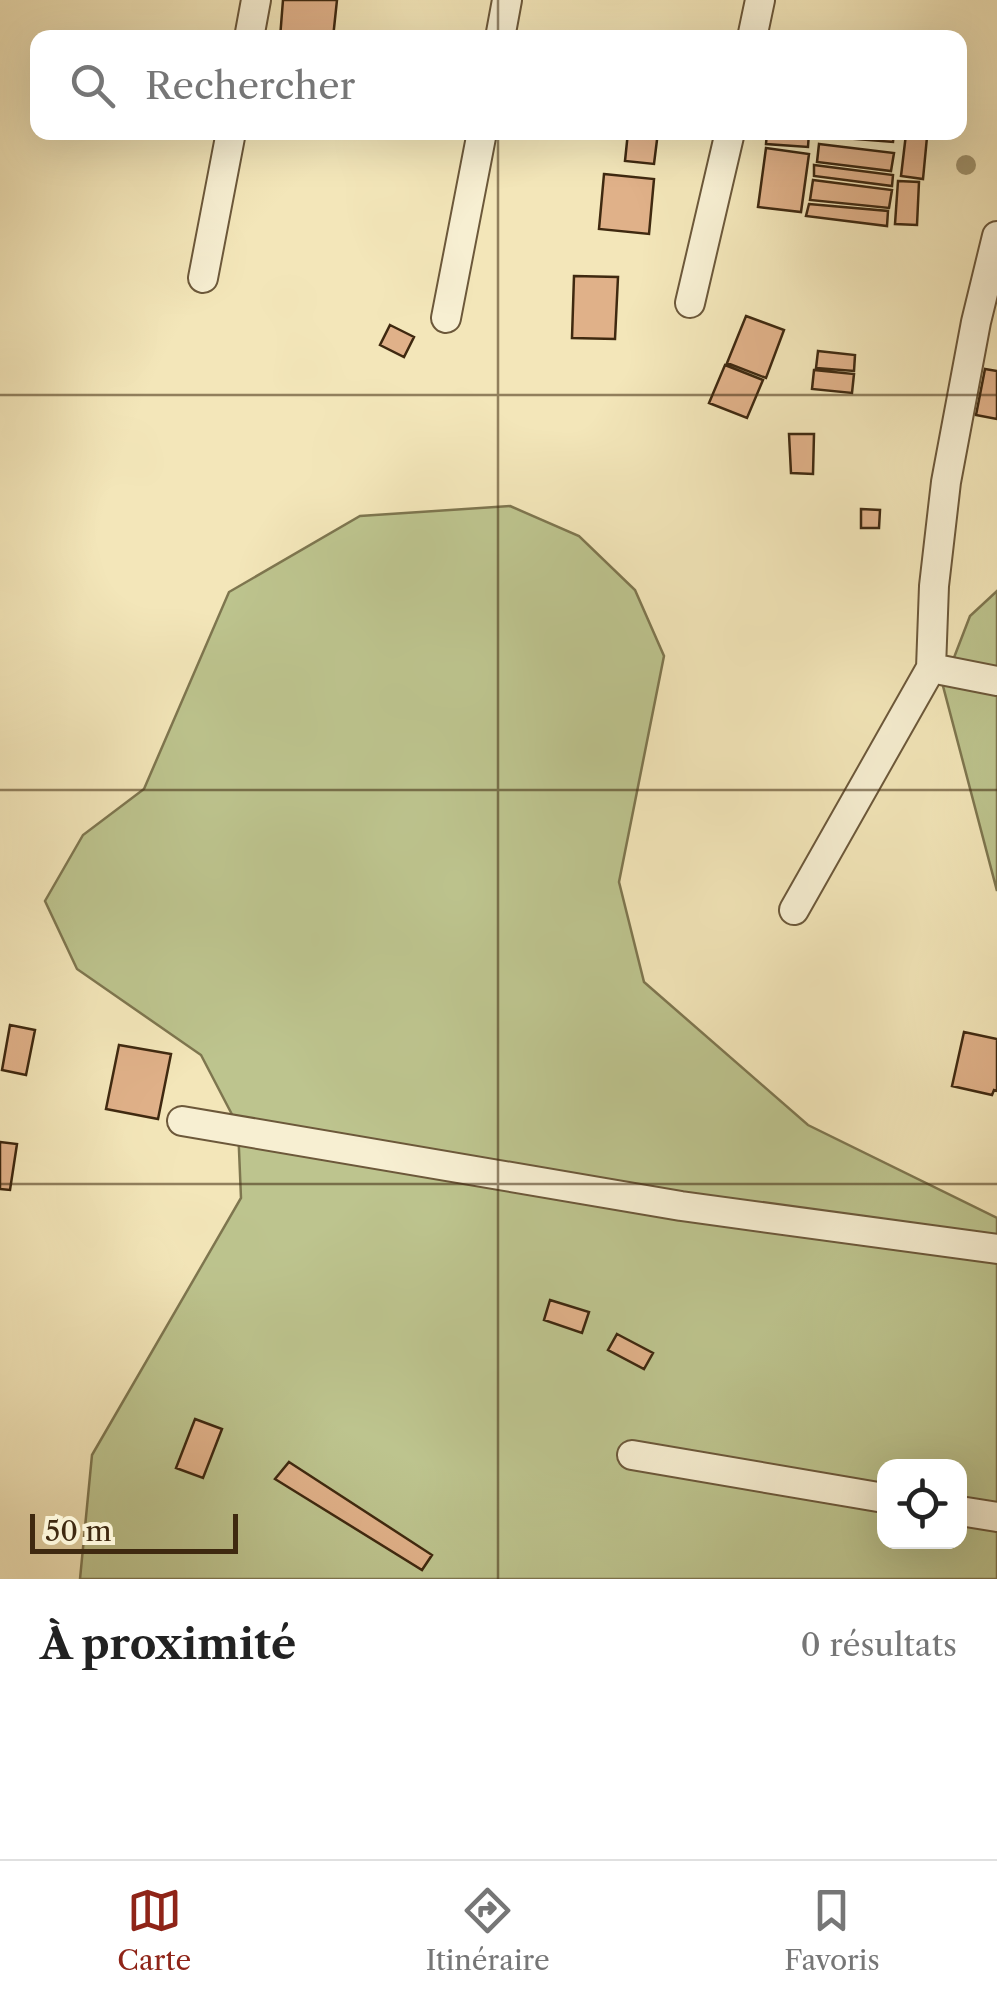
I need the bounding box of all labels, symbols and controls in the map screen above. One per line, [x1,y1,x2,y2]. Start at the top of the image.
search box [30,30,967,140]
icon: search [65,58,120,113]
text: Rechercher [145,62,355,109]
map controls [877,1459,967,1549]
button: locate [877,1459,967,1549]
scale bar [30,1509,238,1554]
text: 50 m [45,1514,112,1548]
text: À proximité [40,1618,296,1670]
text: 0 résultats [801,1625,957,1664]
tab: Carte [117,1883,191,1977]
tab: Itinéraire [426,1883,550,1977]
tab: Favoris [784,1883,880,1977]

